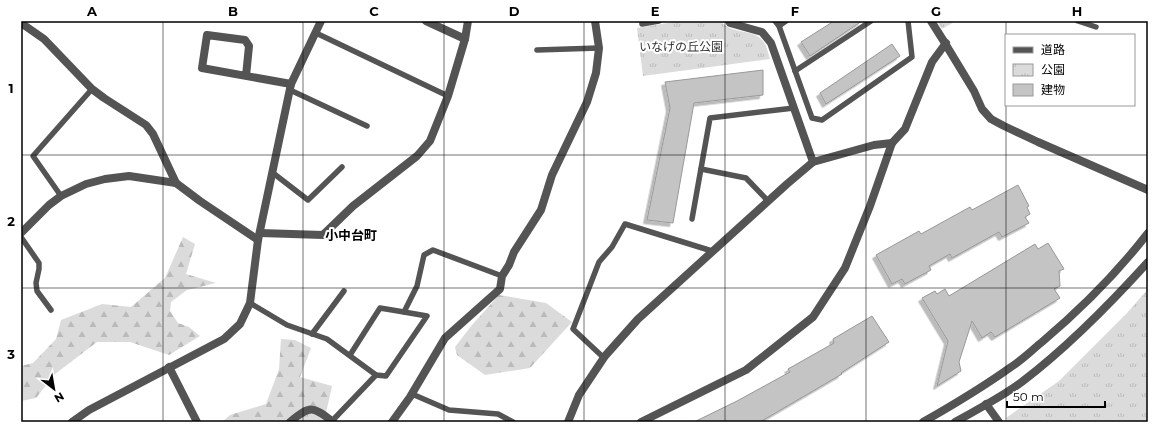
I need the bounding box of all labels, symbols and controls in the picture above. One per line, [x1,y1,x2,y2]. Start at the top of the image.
text: A [86,3,98,19]
text: B [228,3,238,19]
text: C [369,3,379,19]
text: D [509,3,520,19]
text: E [651,3,660,19]
text: F [791,3,799,19]
text: G [931,3,941,19]
text: H [1072,3,1082,19]
legend [1005,34,1135,106]
park label: いなげの丘公園 [639,39,723,54]
text: 道路 [1041,42,1065,57]
text: 公園 [1041,62,1065,77]
text: 1 [8,80,14,96]
text: 建物 [1041,82,1065,97]
text: 2 [7,213,15,229]
district label: 小中台町 [325,227,377,243]
text: 3 [6,346,15,362]
north arrow [34,369,74,409]
scale bar [1007,383,1105,409]
text: N [52,389,67,406]
text: 50 m [1013,389,1044,404]

